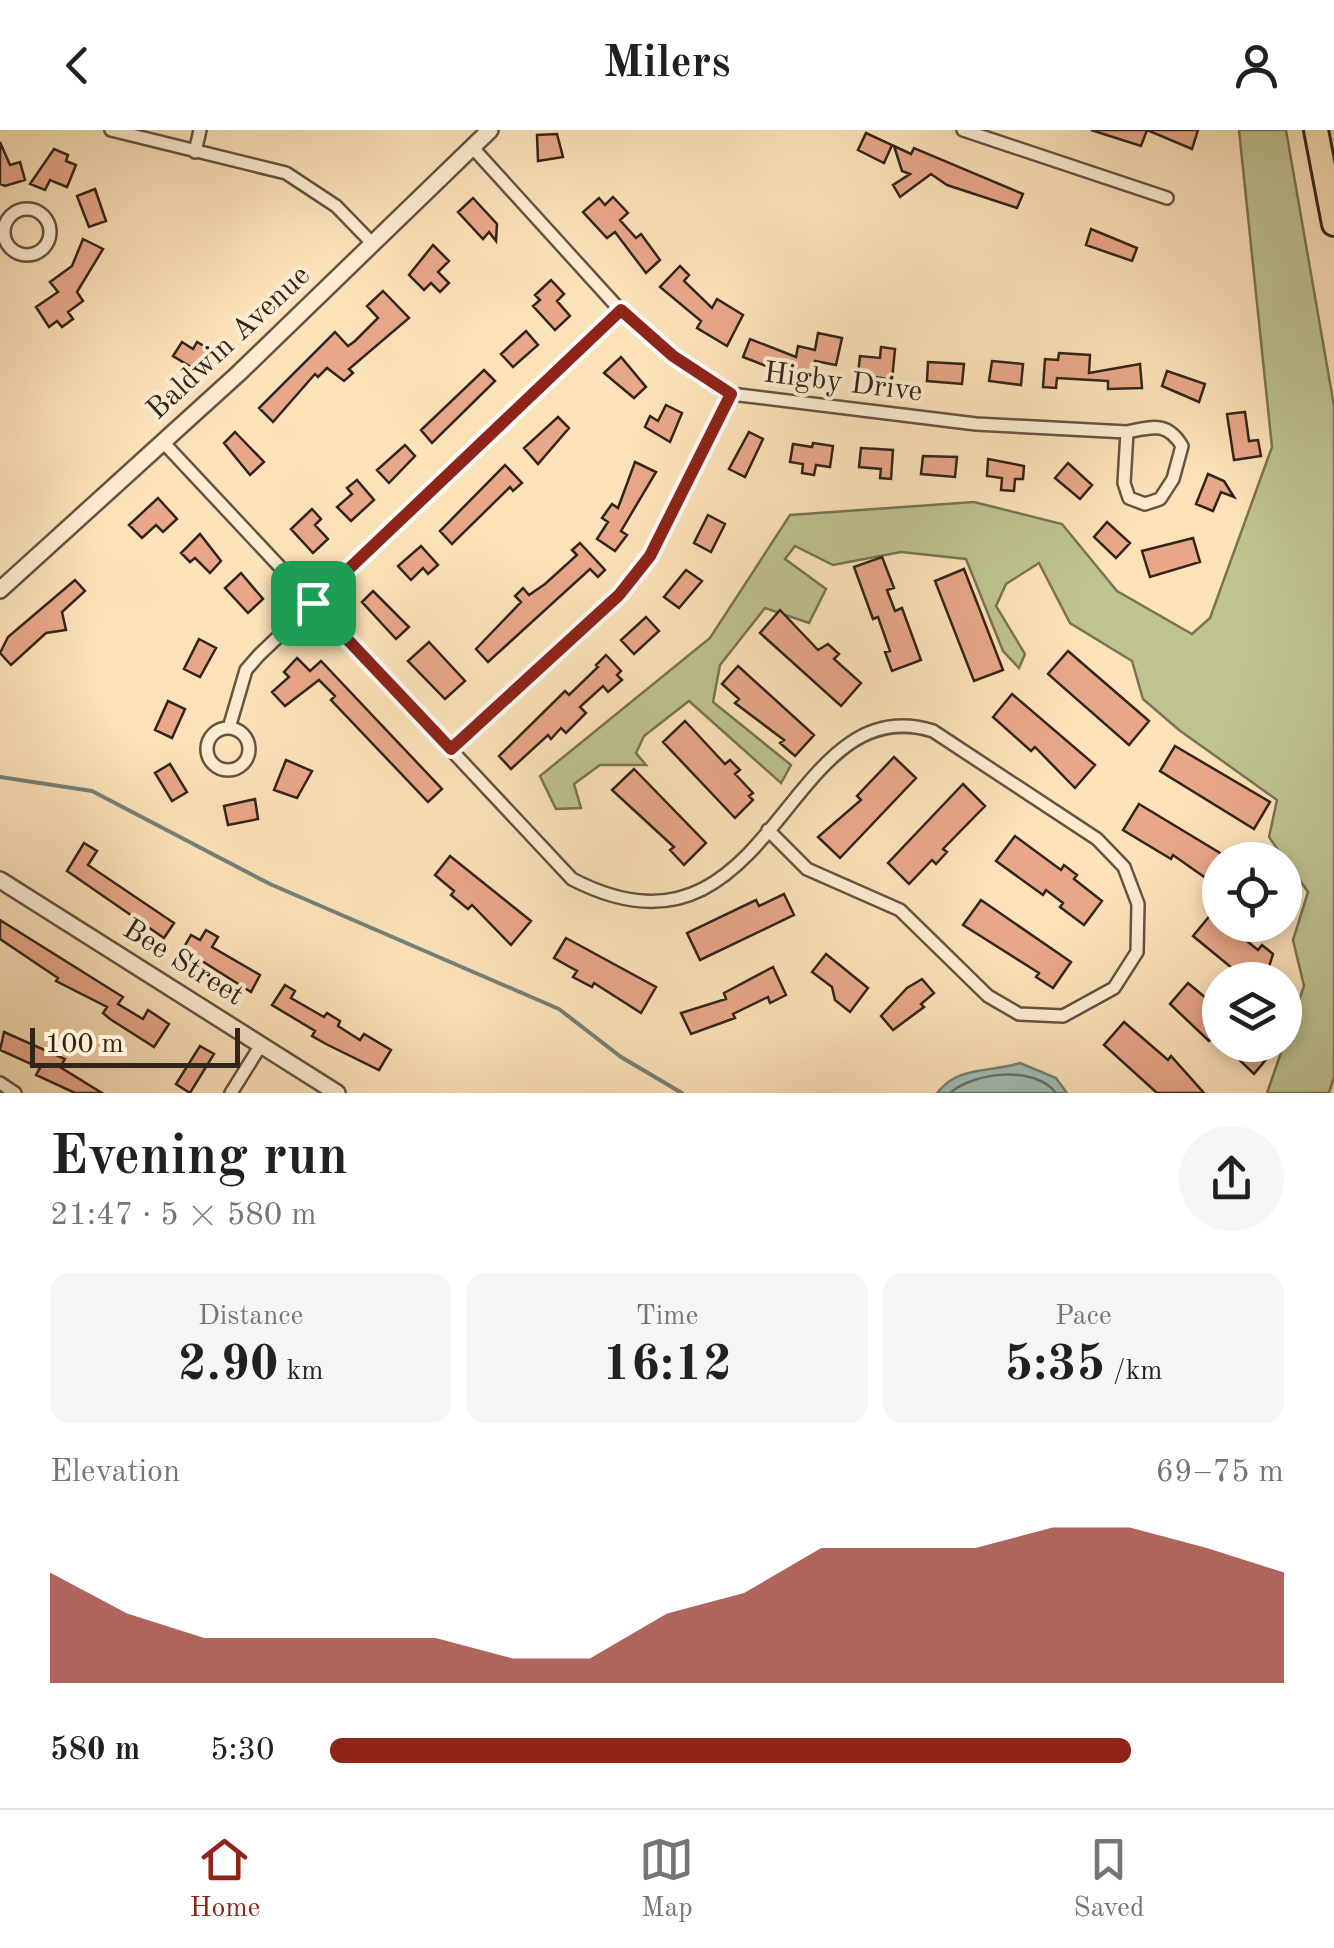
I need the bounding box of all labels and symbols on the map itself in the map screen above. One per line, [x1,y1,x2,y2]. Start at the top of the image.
street label: Baldwin Avenue [142,260,316,426]
street label: Higby Drive [762,358,924,408]
pin [271,561,356,646]
street label: Bee Street [117,914,249,1012]
scale bar [30,1023,240,1068]

